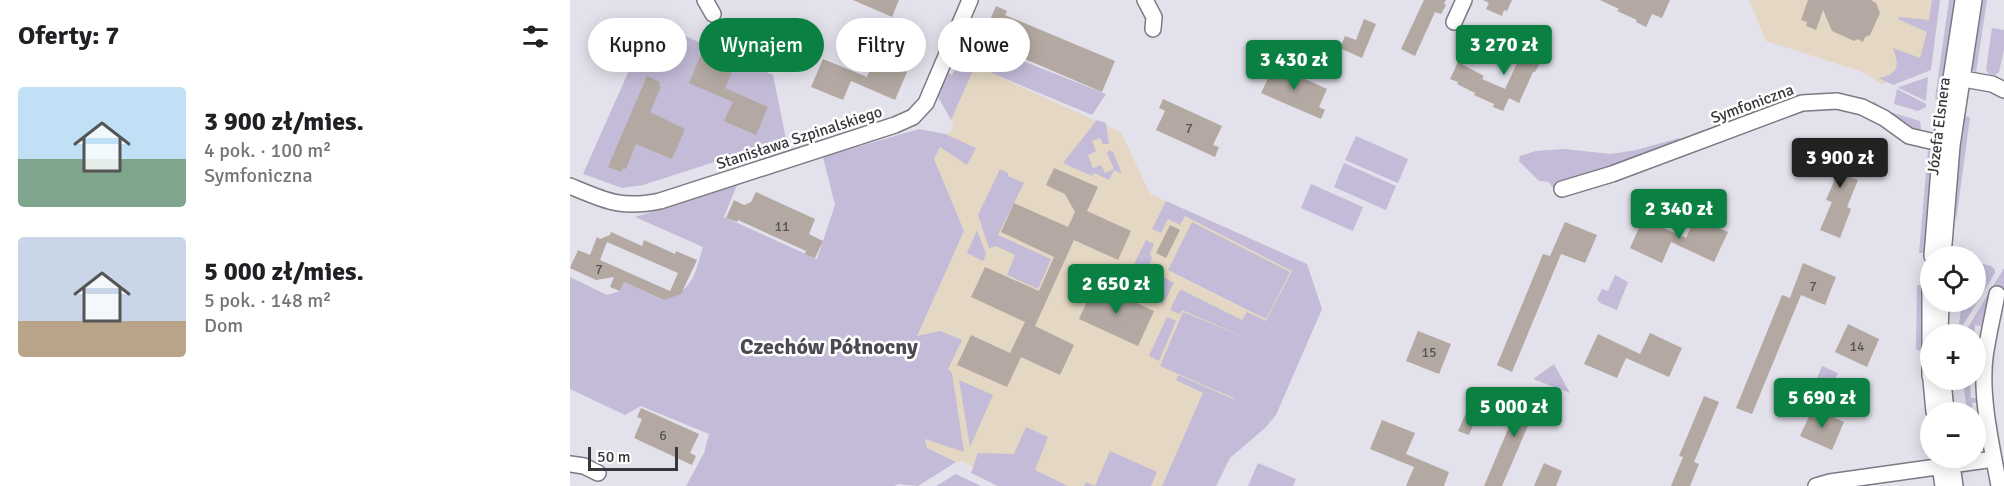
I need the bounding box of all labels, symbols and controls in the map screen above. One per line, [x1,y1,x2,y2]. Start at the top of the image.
chip: Kupno [588,18,687,72]
chip: Wynajem [699,18,824,72]
chip: Filtry [836,18,926,72]
chip: Nowe [938,18,1030,72]
text: Oferty: 7 [18,20,119,52]
icon: filters [519,20,552,53]
pin: 3 270 zł [1442,25,1566,76]
text: 3 270 zł [1470,32,1538,57]
pin: 3 430 zł [1232,40,1356,91]
text: 3 430 zł [1260,47,1328,72]
street label: Józefa Elsnera [1923,76,1955,176]
street label: Symfoniczna [1708,80,1797,128]
street label: Stanisława Szpinalskiego [714,102,885,174]
text: 3 900 zł/mies. [204,106,364,138]
icon: home [66,111,138,183]
house number: 7 [1185,120,1193,137]
text: 4 pok. · 100 m² [204,138,332,163]
pin: 3 900 zł [1778,138,1902,189]
text: 3 900 zł [1806,145,1874,170]
text: Symfoniczna [204,163,313,188]
pin: 2 340 zł [1617,189,1741,240]
text: 2 340 zł [1645,196,1713,221]
house number: 11 [774,218,790,235]
map controls [1920,246,1986,468]
button: locate [1920,246,1986,312]
text: 5 000 zł/mies. [204,256,364,288]
icon: home [66,261,138,333]
house number: 7 [595,261,603,278]
pin: 2 650 zł [1054,264,1178,315]
text: 2 650 zł [1082,271,1150,296]
house number: 7 [1809,278,1817,295]
text: 5 pok. · 148 m² [204,288,332,313]
text: Dom [204,313,243,338]
button: + [1920,324,1986,390]
district label: Czechów Północny [740,333,918,360]
house number: 14 [1849,338,1865,355]
house number: 15 [1421,344,1437,361]
pin: 5 690 zł [1760,378,1884,429]
text: 5 690 zł [1788,385,1856,410]
pin: 5 000 zł [1452,387,1576,438]
text: 5 000 zł [1480,394,1548,419]
button: − [1920,402,1986,468]
house number: 6 [659,427,667,444]
scale bar [588,444,678,472]
text: 50 m [597,447,631,467]

